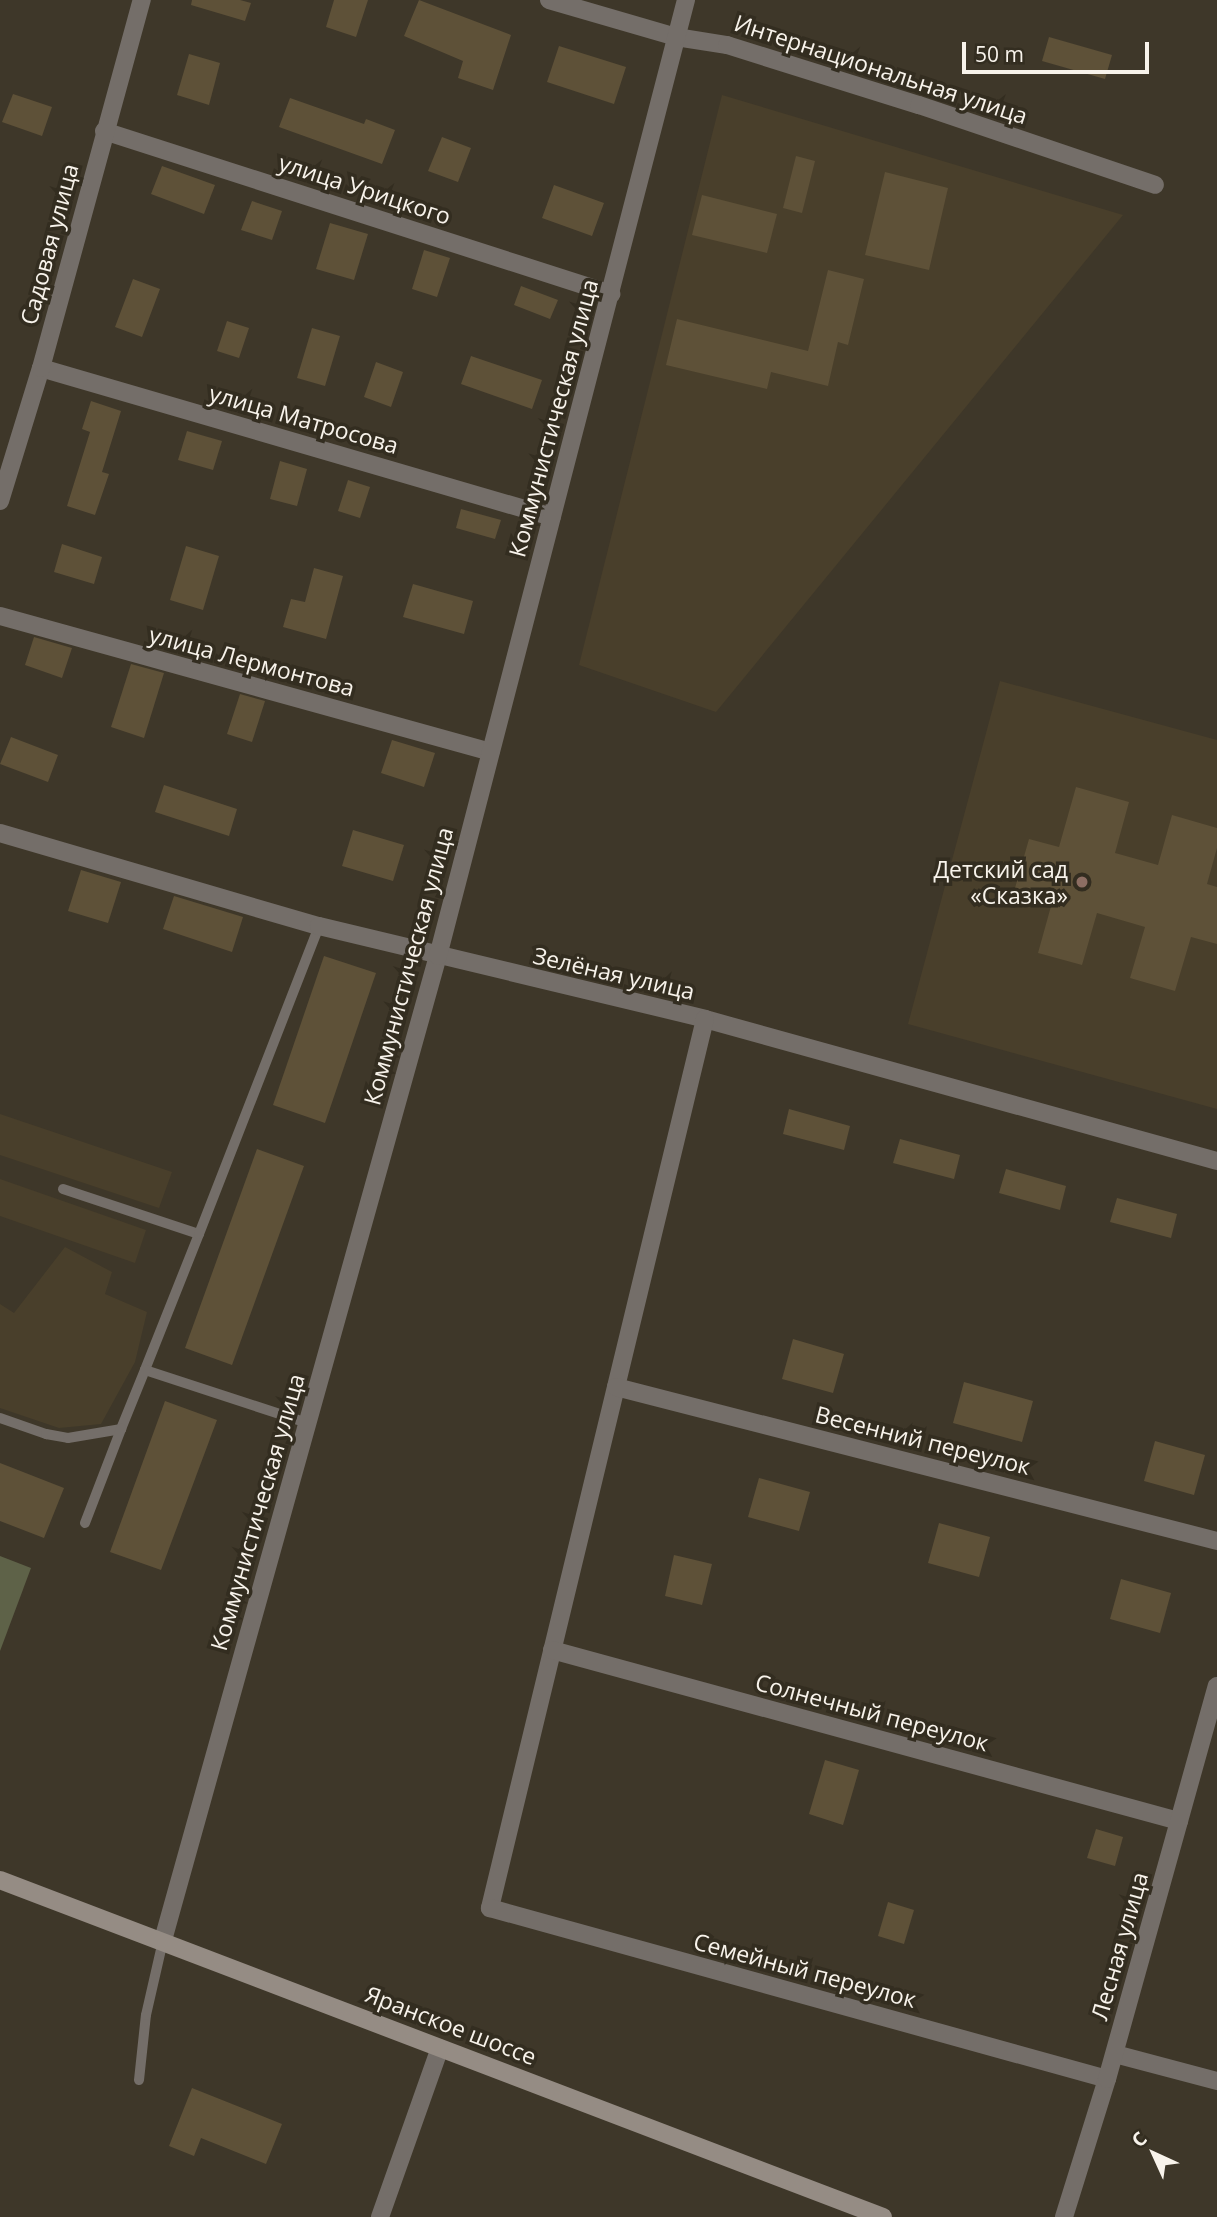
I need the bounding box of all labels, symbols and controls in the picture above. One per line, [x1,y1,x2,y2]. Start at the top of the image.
street label: Интернациональная улица [731,8,1031,130]
scale bar [965,28,1152,72]
text: 50 m [975,40,1024,68]
street label: улица Урицкого [276,148,454,230]
street label: Садовая улица [14,160,84,328]
street label: Коммунистическая улица [503,276,603,560]
street label: улица Матросова [206,379,402,459]
street label: улица Лермонтова [146,620,358,702]
street label: Коммунистическая улица [358,824,458,1108]
place label: Детский сад «Сказка» [933,855,1068,909]
marker: Детский сад «Сказка» [1074,874,1090,890]
street label: Зелёная улица [531,941,697,1005]
street label: Коммунистическая улица [204,1370,310,1654]
street label: Весенний переулок [813,1400,1033,1480]
street label: Солнечный переулок [752,1668,992,1756]
street label: Лесная улица [1085,1869,1153,2023]
street label: Семейный переулок [691,1927,919,2013]
street label: Яранское шоссе [362,1980,540,2070]
north arrow [1119,2119,1189,2189]
text: С [1126,2126,1153,2153]

